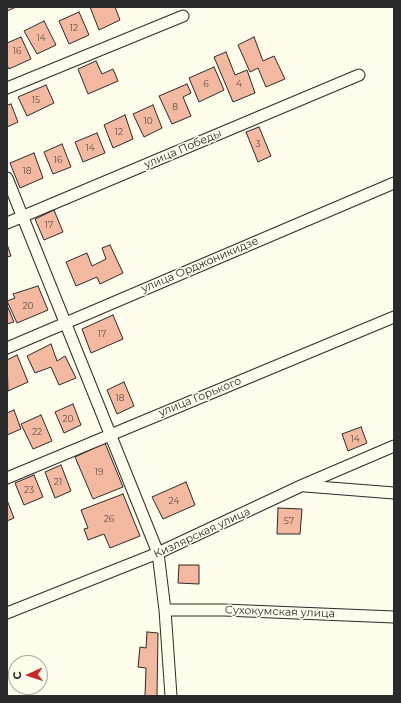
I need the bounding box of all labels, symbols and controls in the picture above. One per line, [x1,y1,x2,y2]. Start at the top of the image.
house number: 12 [70,23,78,33]
house number: 14 [36,33,46,43]
house number: 16 [13,46,21,56]
house number: 6 [203,79,209,89]
house number: 4 [236,79,242,89]
house number: 15 [32,95,40,105]
house number: 8 [172,102,178,112]
house number: 10 [143,116,153,126]
house number: 12 [115,127,123,137]
street label: улица Победы [142,127,224,171]
house number: 3 [255,139,261,149]
house number: 14 [85,143,95,153]
house number: 16 [54,155,62,165]
house number: 18 [23,166,31,176]
house number: 17 [45,220,53,230]
street label: улица Орджоникидзе [139,234,261,296]
house number: 20 [22,301,34,311]
house number: 17 [98,329,106,339]
street label: улица Горького [157,374,243,420]
house number: 18 [116,393,124,403]
house number: 20 [62,414,74,424]
house number: 22 [32,427,42,437]
house number: 14 [350,434,360,444]
house number: 19 [95,467,103,477]
house number: 21 [54,477,62,487]
house number: 23 [24,485,34,495]
house number: 24 [169,496,179,506]
street label: Кизлярская улица [152,505,252,561]
house number: 26 [104,514,114,524]
house number: 57 [284,516,294,526]
street label: Сухокумская улица [225,603,335,621]
north arrow [8,655,48,695]
text: С [10,671,24,680]

